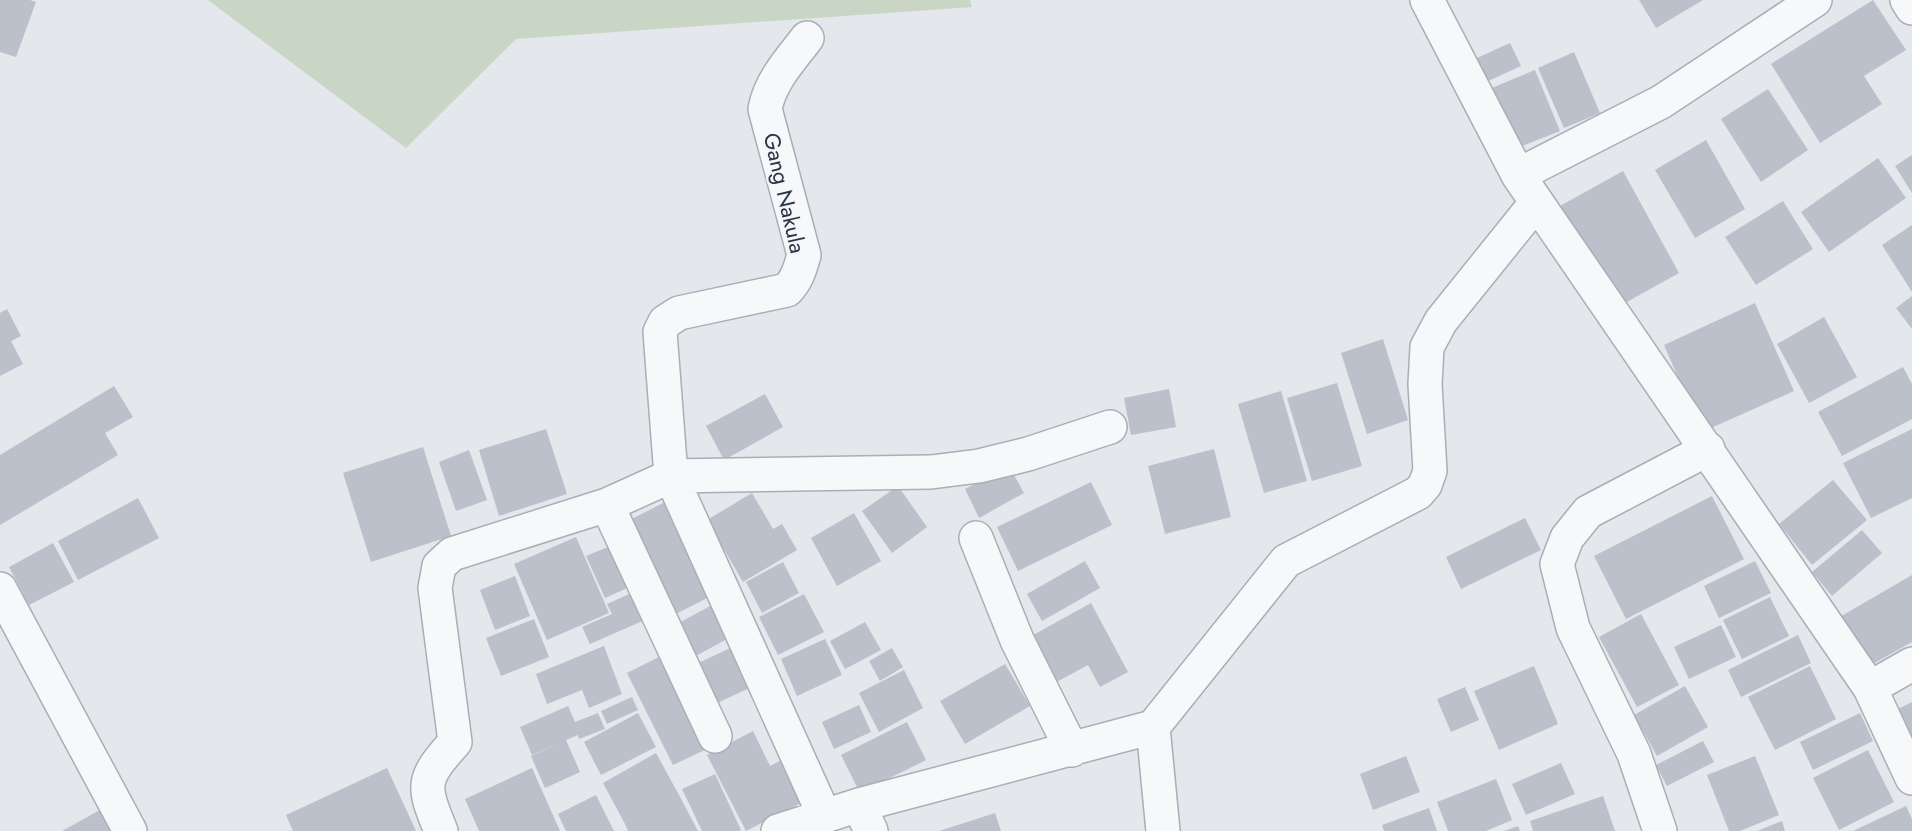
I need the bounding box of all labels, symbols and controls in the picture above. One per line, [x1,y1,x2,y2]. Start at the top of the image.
street label: Gang Nakula [756,130,814,256]

